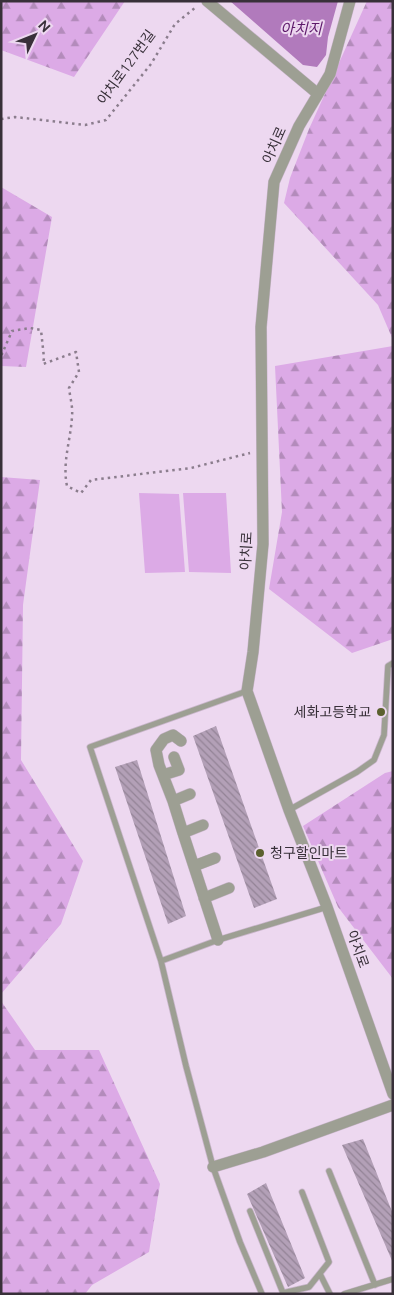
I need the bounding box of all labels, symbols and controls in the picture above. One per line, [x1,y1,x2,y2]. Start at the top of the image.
north arrow [10,10,60,60]
text: N [35,17,54,35]
water label: 아치지 [280,20,323,37]
street label: 아치로127번길 [94,27,158,107]
street label: 아치로 [259,124,289,166]
street label: 아치로 [237,531,255,571]
place label: 세화고등학교 [294,704,371,720]
marker: 세화고등학교 [375,706,387,718]
place label: 청구할인마트 [270,845,347,861]
marker: 청구할인마트 [254,847,266,859]
street label: 아치로 [344,928,372,970]

